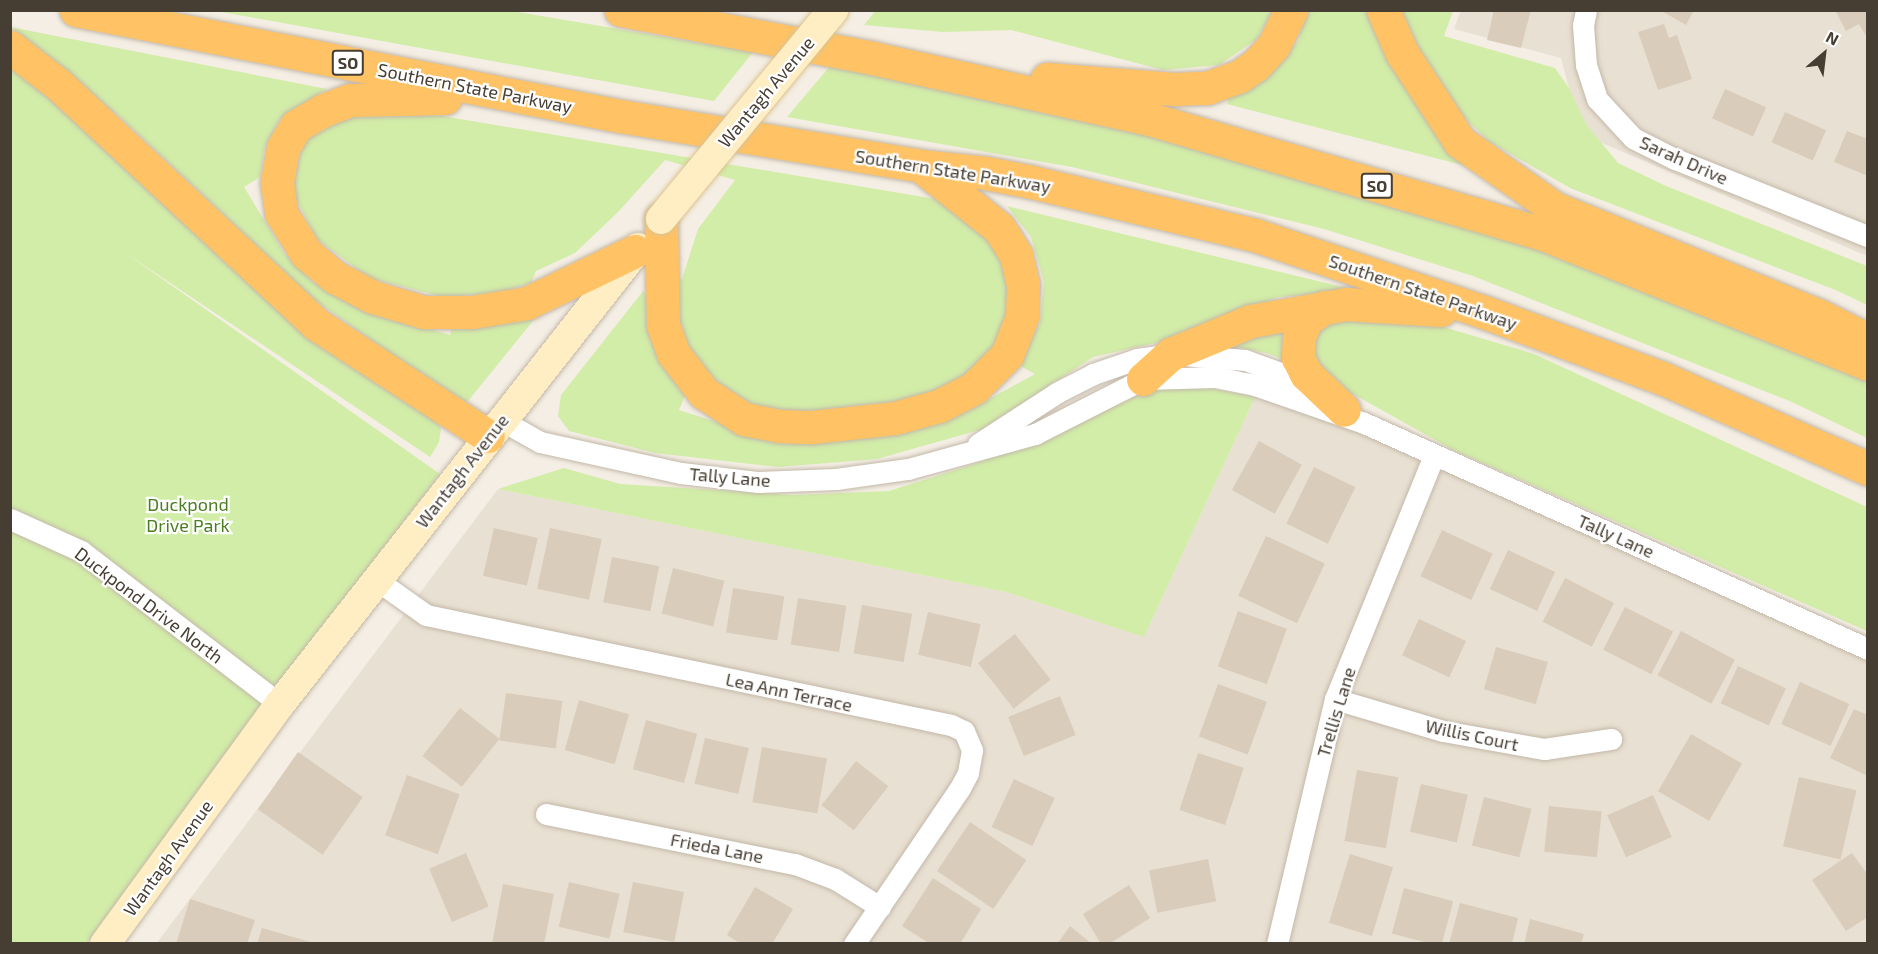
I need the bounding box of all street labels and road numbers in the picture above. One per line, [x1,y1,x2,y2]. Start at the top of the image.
street label: Wantagh Avenue [713,32,819,152]
road number: SO [332,50,364,76]
street label: Southern State Parkway [376,59,574,117]
street label: Sarah Drive [1637,131,1731,189]
street label: Southern State Parkway [854,145,1052,197]
road number: SO [1360,173,1394,199]
street label: Southern State Parkway [1326,250,1520,334]
street label: Wantagh Avenue [411,410,513,532]
street label: Tally Lane [688,463,772,491]
street label: Tally Lane [1574,510,1658,562]
street label: Duckpond Drive North [71,542,227,668]
street label: Trellis Lane [1312,664,1360,760]
street label: Lea Ann Terrace [723,668,855,716]
street label: Willis Court [1423,715,1521,755]
street label: Wantagh Avenue [118,796,218,920]
street label: Frieda Lane [669,828,765,868]

